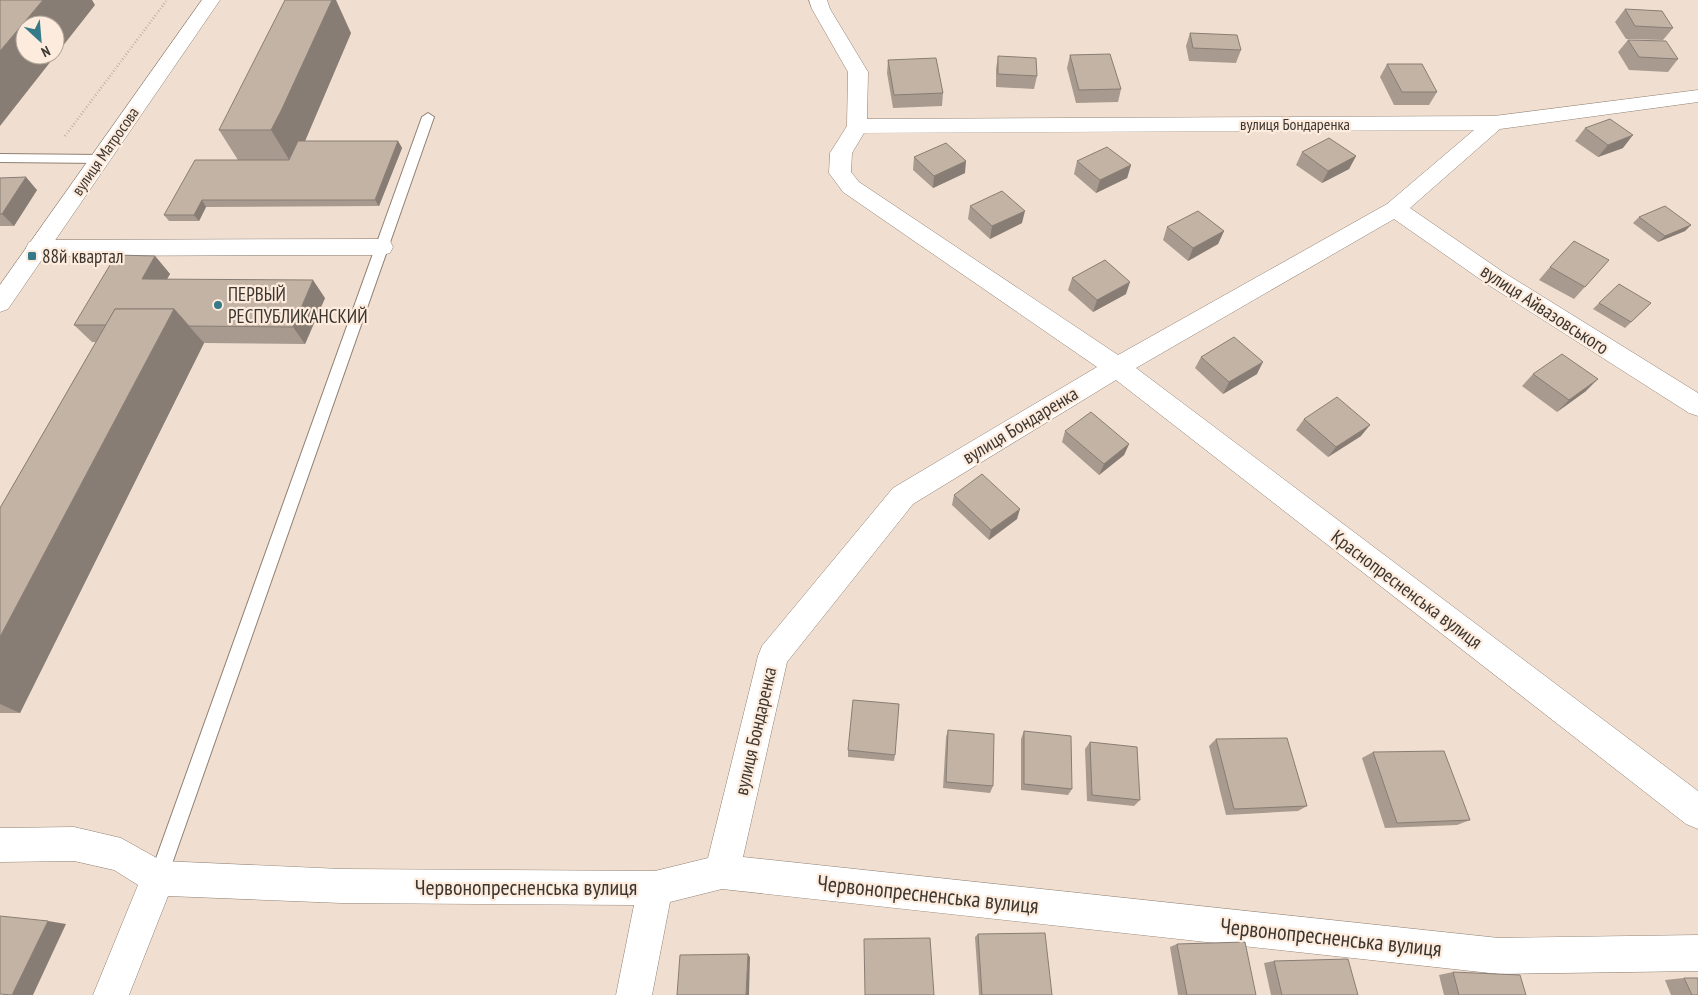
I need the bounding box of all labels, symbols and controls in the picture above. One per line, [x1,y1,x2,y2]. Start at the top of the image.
north arrow [15,15,65,65]
text: N [38,42,53,61]
street label: вулиця Матросова [67,103,143,199]
street label: вулиця Бондаренка [1240,114,1350,134]
place label: 88й квартал [42,244,124,268]
marker: 88й квартал [26,250,38,262]
street label: вулиця Айвазовського [1476,259,1614,359]
place label: ПЕРВЫЙ РЕСПУБЛИКАНСКИЙ [228,282,368,328]
marker: ПЕРВЫЙ РЕСПУБЛИКАНСКИЙ [212,299,224,311]
street label: вулиця Бондаренка [958,381,1082,469]
street label: Краснопресненська вулиця [1327,524,1487,654]
street label: вулиця Бондаренка [729,665,781,797]
street label: Червонопресненська вулиця [816,868,1040,920]
street label: Червонопресненська вулиця [415,873,637,901]
street label: Червонопресненська вулиця [1219,911,1443,963]

